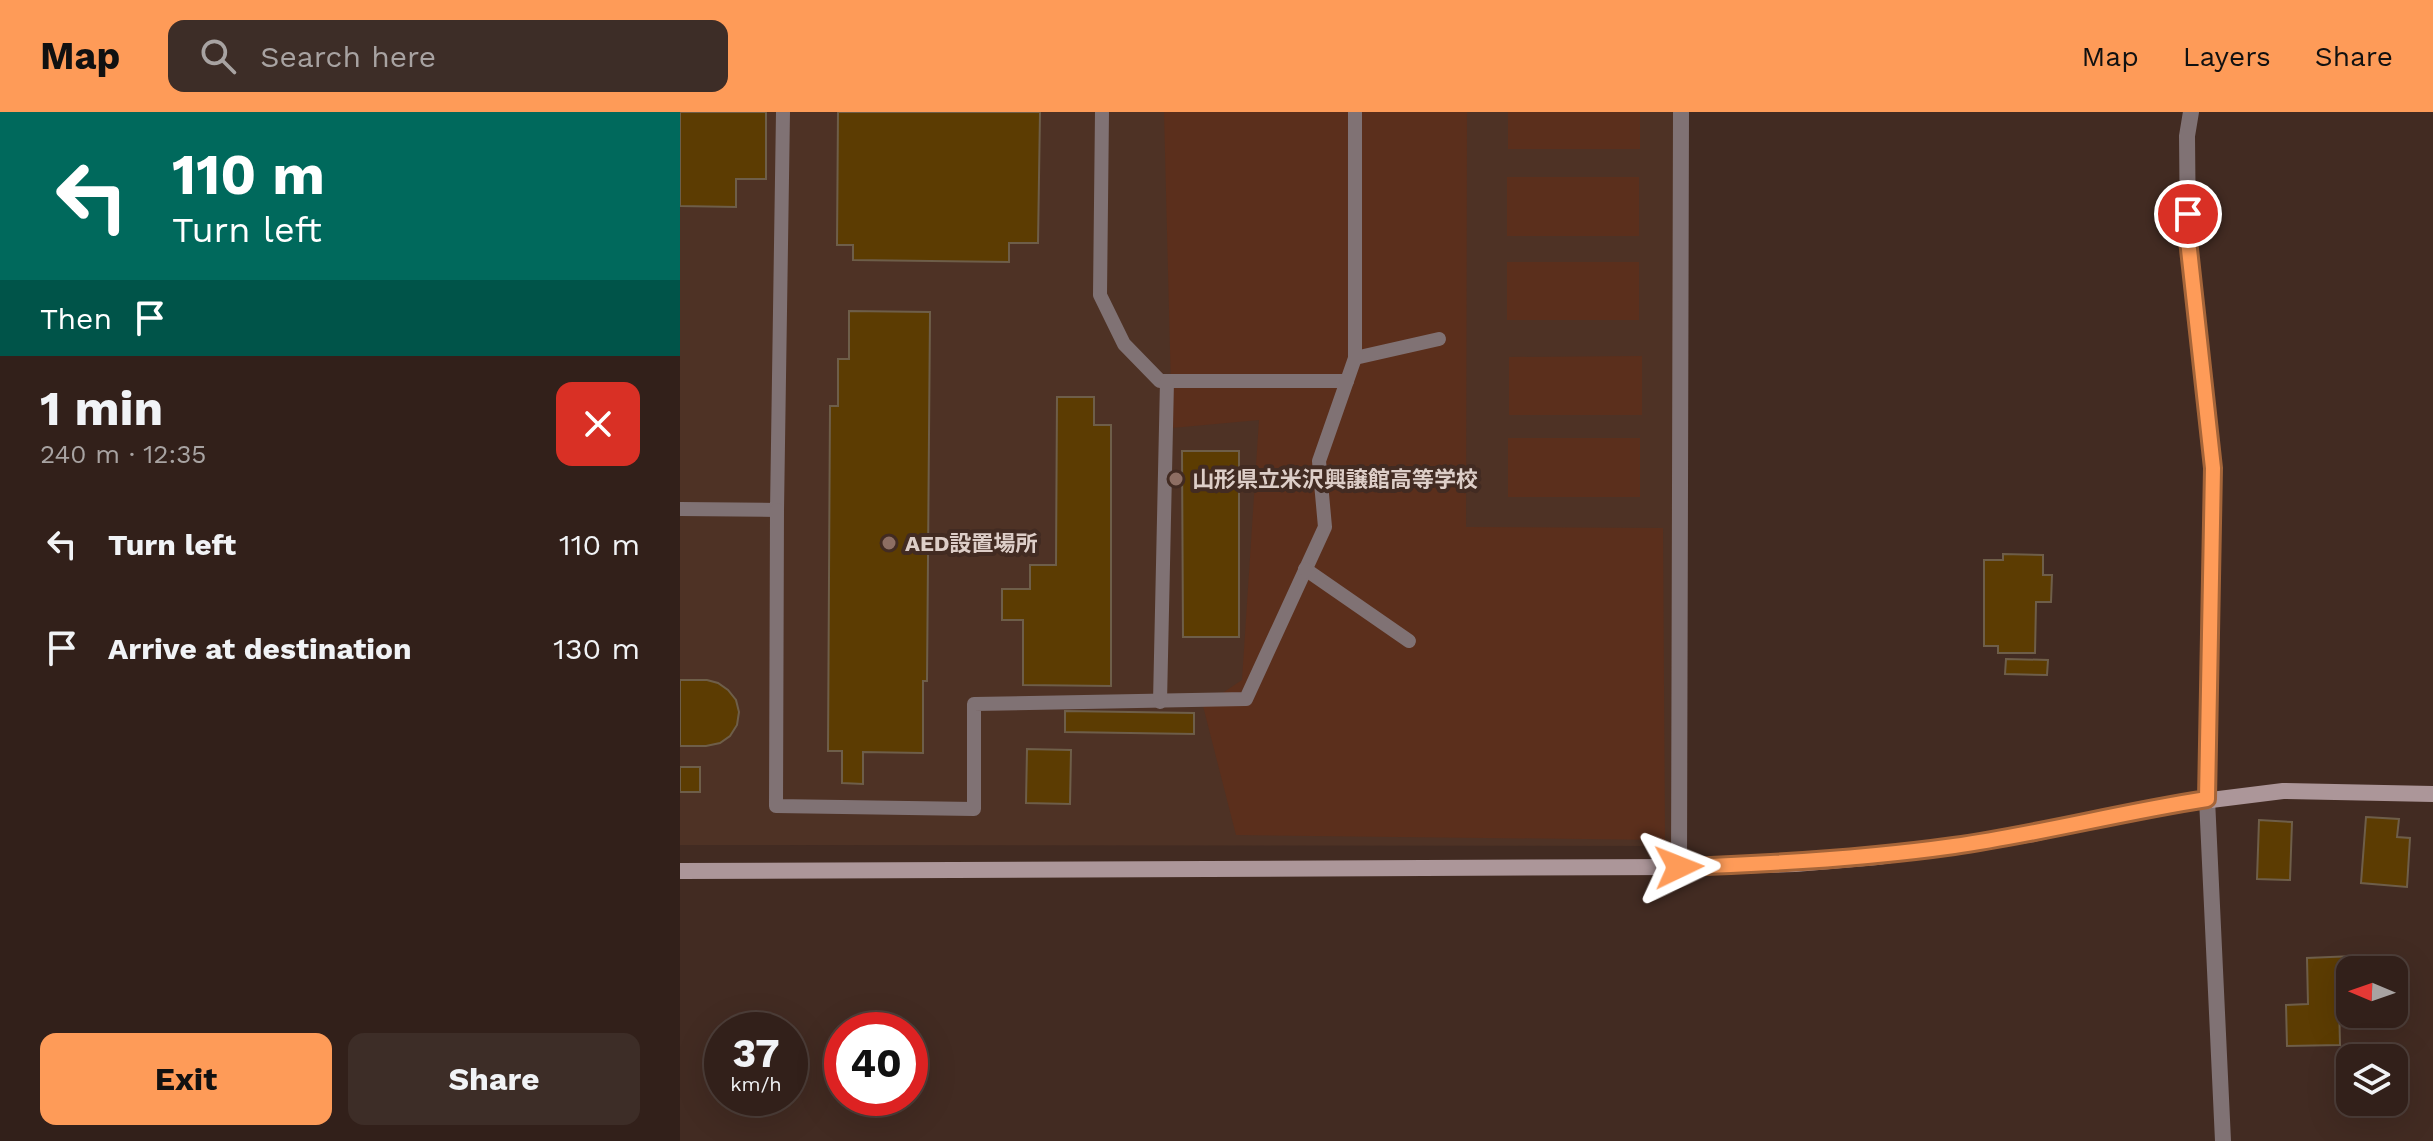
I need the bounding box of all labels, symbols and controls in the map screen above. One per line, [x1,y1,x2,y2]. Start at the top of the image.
search box [168,20,728,92]
text: Map [40,34,120,78]
icon: search [196,34,240,78]
text: Search here [260,39,436,74]
text: Map [2082,40,2139,73]
text: Layers [2183,40,2271,73]
text: Share [2315,40,2393,73]
text: 110 m [172,142,325,208]
icon: left [40,144,144,248]
pin [2154,180,2222,248]
icon: arrive [2166,192,2210,236]
text: Turn left [172,209,322,251]
icon: arrive [128,296,172,340]
text: Then [40,301,112,336]
text: 1 min [40,380,163,437]
button: close [556,382,640,466]
text: 240 m · 12:35 [40,439,206,469]
place label: 山形県立米沢興譲館高等学校 [1192,467,1478,492]
marker: 山形県立米沢興譲館高等学校 [1167,470,1185,488]
icon: left [40,522,84,566]
text: Turn left [108,527,236,562]
text: 110 m [559,527,640,562]
place label: AED設置場所 [905,531,1038,556]
marker: AED設置場所 [880,534,898,552]
icon: arrive [40,626,84,670]
text: Arrive at destination [108,631,412,666]
text: 130 m [553,631,640,666]
position arrow [1637,825,1721,909]
north arrow [2336,956,2408,1028]
map controls [2336,956,2408,1116]
speed limit sign: 40 [824,1012,928,1116]
text: 37 [733,1030,779,1077]
button: Exit [40,1033,332,1125]
button: Share [348,1033,640,1125]
button: layers [2336,1044,2408,1116]
text: km/h [730,1072,782,1096]

